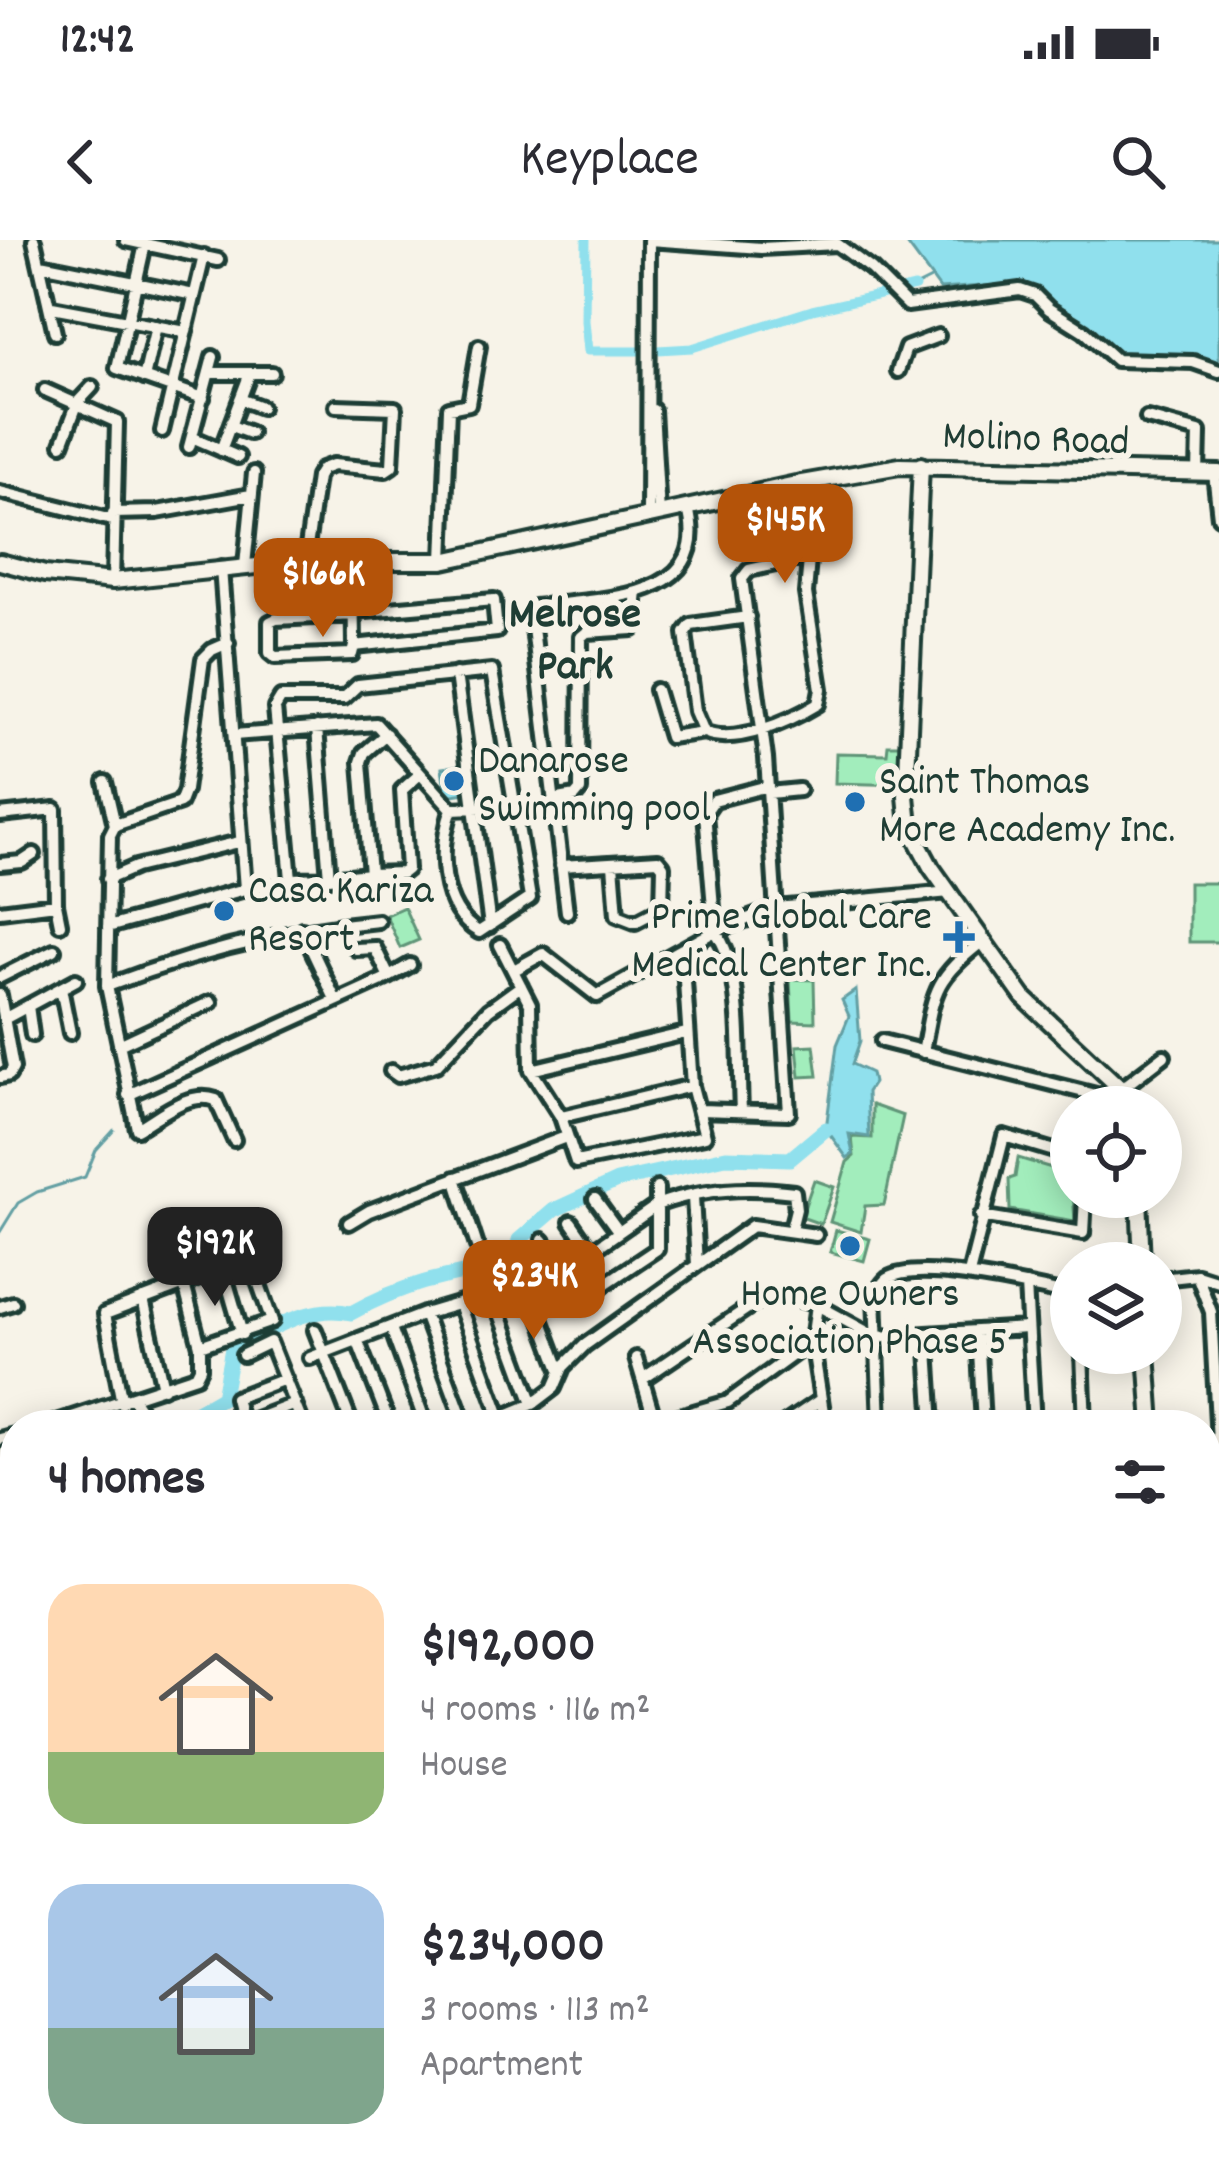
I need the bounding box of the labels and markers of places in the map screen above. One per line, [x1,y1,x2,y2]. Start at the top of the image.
pin: $145K [701,484,869,586]
pin: $166K [239,538,407,640]
place label: Danarose Swimming pool [478,734,711,842]
place label: Saint Thomas More Academy Inc. [879,755,1175,863]
marker: Danarose Swimming pool [441,768,467,794]
marker: Saint Thomas More Academy Inc. [842,789,868,815]
place label: Casa Kariza Resort [248,864,435,972]
place label: Prime Global Care Medical Center Inc. [631,890,932,998]
marker: Casa Kariza Resort [211,898,237,924]
marker: Prime Global Care Medical Center Inc. [943,921,975,953]
pin: $192K [131,1207,299,1309]
marker: Home Owners Association Phase 5 [837,1233,863,1259]
pin: $234K [450,1240,618,1342]
place label: Home Owners Association Phase 5 [692,1267,1008,1375]

